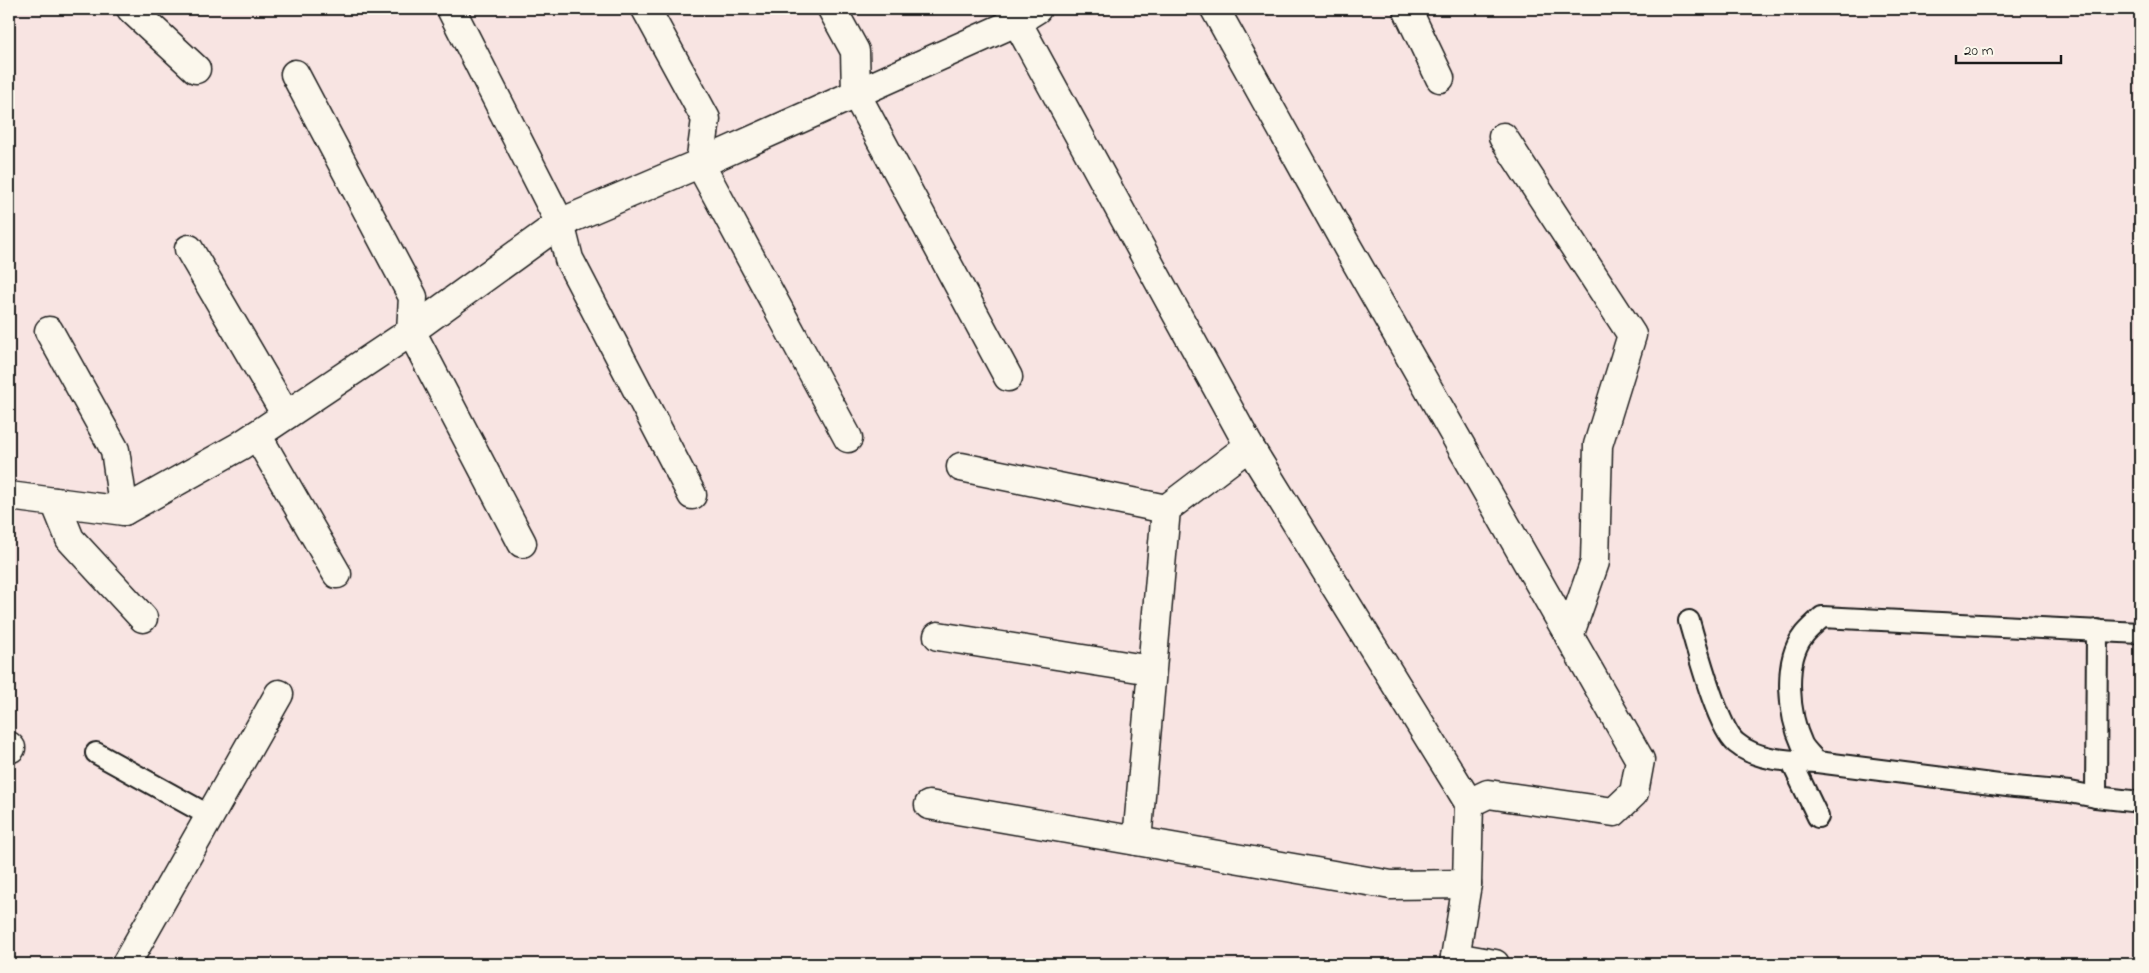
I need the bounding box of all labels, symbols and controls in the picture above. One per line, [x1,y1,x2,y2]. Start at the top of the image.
scale bar [1956,32,2062,64]
text: 20 m [1964,40,1994,62]

